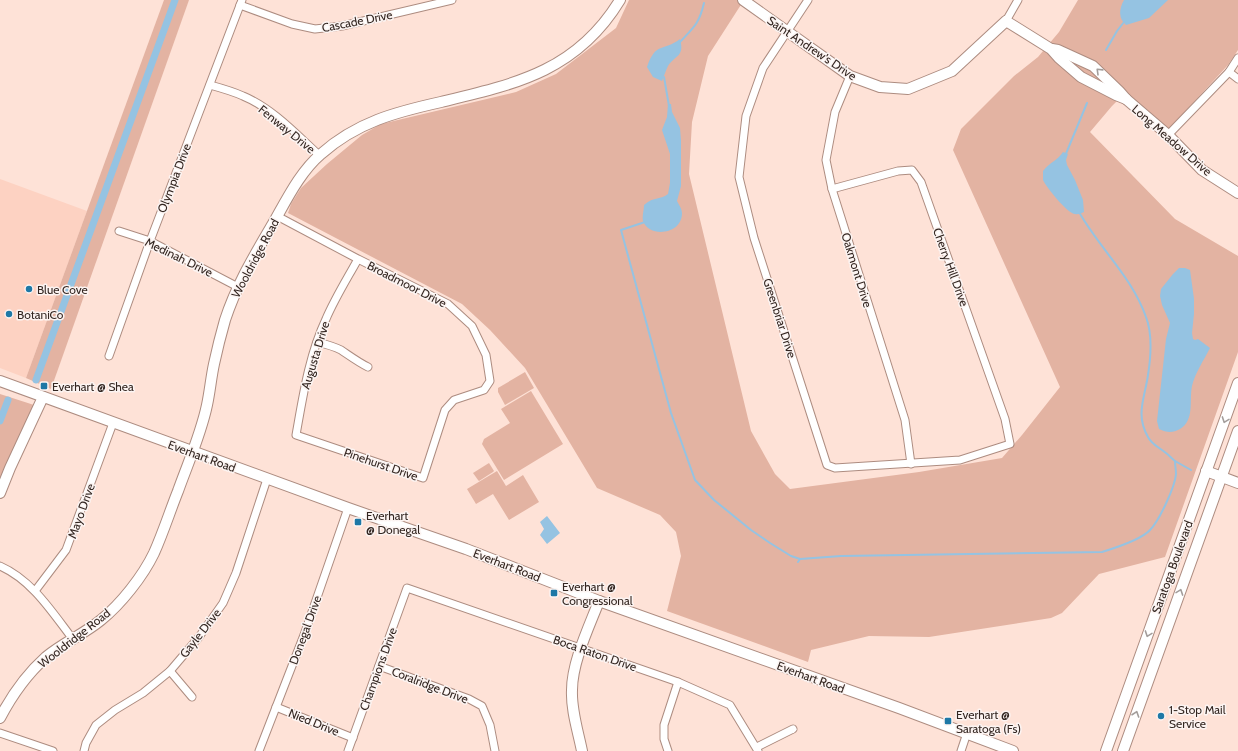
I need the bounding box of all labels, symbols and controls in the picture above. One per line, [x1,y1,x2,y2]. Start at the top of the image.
street label: Cascade Drive [320,7,394,35]
street label: Saint Andrew's Drive [765,13,859,83]
one-way arrow [1096,69,1103,76]
street label: Long Meadow Drive [1129,101,1215,179]
street label: Fenway Drive [256,102,318,156]
street label: Olympia Drive [154,141,194,215]
street label: Wooldridge Road [228,216,282,300]
street label: Cherry Hill Drive [930,226,972,308]
street label: Oakmont Drive [838,231,876,309]
street label: Medinah Drive [143,234,215,280]
street label: Broadmoor Drive [365,258,449,310]
street label: Greenbriar Drive [760,276,800,360]
place label: Blue Cove [37,282,88,297]
marker: Blue Cove [24,284,34,294]
place label: BotaniCo [17,307,64,322]
marker: BotaniCo [4,309,14,319]
street label: Augusta Drive [298,319,332,391]
place label: Everhart @ Shea [52,379,134,394]
marker: Everhart @ Shea [39,381,49,391]
one-way arrow [1221,416,1229,423]
street label: Everhart Road [166,437,238,475]
street label: Pinehurst Drive [342,444,420,484]
street label: Mayo Drive [64,481,98,541]
place label: Everhart @ Donegal [366,508,420,537]
marker: Everhart @ Donegal [353,517,363,527]
street label: Saratoga Boulevard [1148,518,1196,616]
street label: Everhart Road [471,545,543,585]
place label: Everhart @ Congressional [562,579,633,608]
marker: Everhart @ Congressional [549,588,559,598]
one-way arrow [1175,588,1184,595]
street label: Donegal Drive [286,593,324,667]
street label: Wooldridge Road [35,605,113,671]
street label: Gayle Drive [176,605,224,661]
street label: Champions Drive [356,625,400,713]
one-way arrow [1144,631,1153,638]
street label: Boca Raton Drive [551,632,639,674]
street label: Everhart Road [775,658,847,696]
street label: Coralridge Drive [390,664,470,706]
place label: 1-Stop Mail Service [1169,702,1226,731]
street label: Nied Drive [286,705,342,739]
place label: Everhart @ Saratoga (Fs) [956,707,1021,736]
one-way arrow [1132,711,1140,718]
marker: 1-Stop Mail Service [1156,711,1166,721]
marker: Everhart @ Saratoga (Fs) [943,716,953,726]

